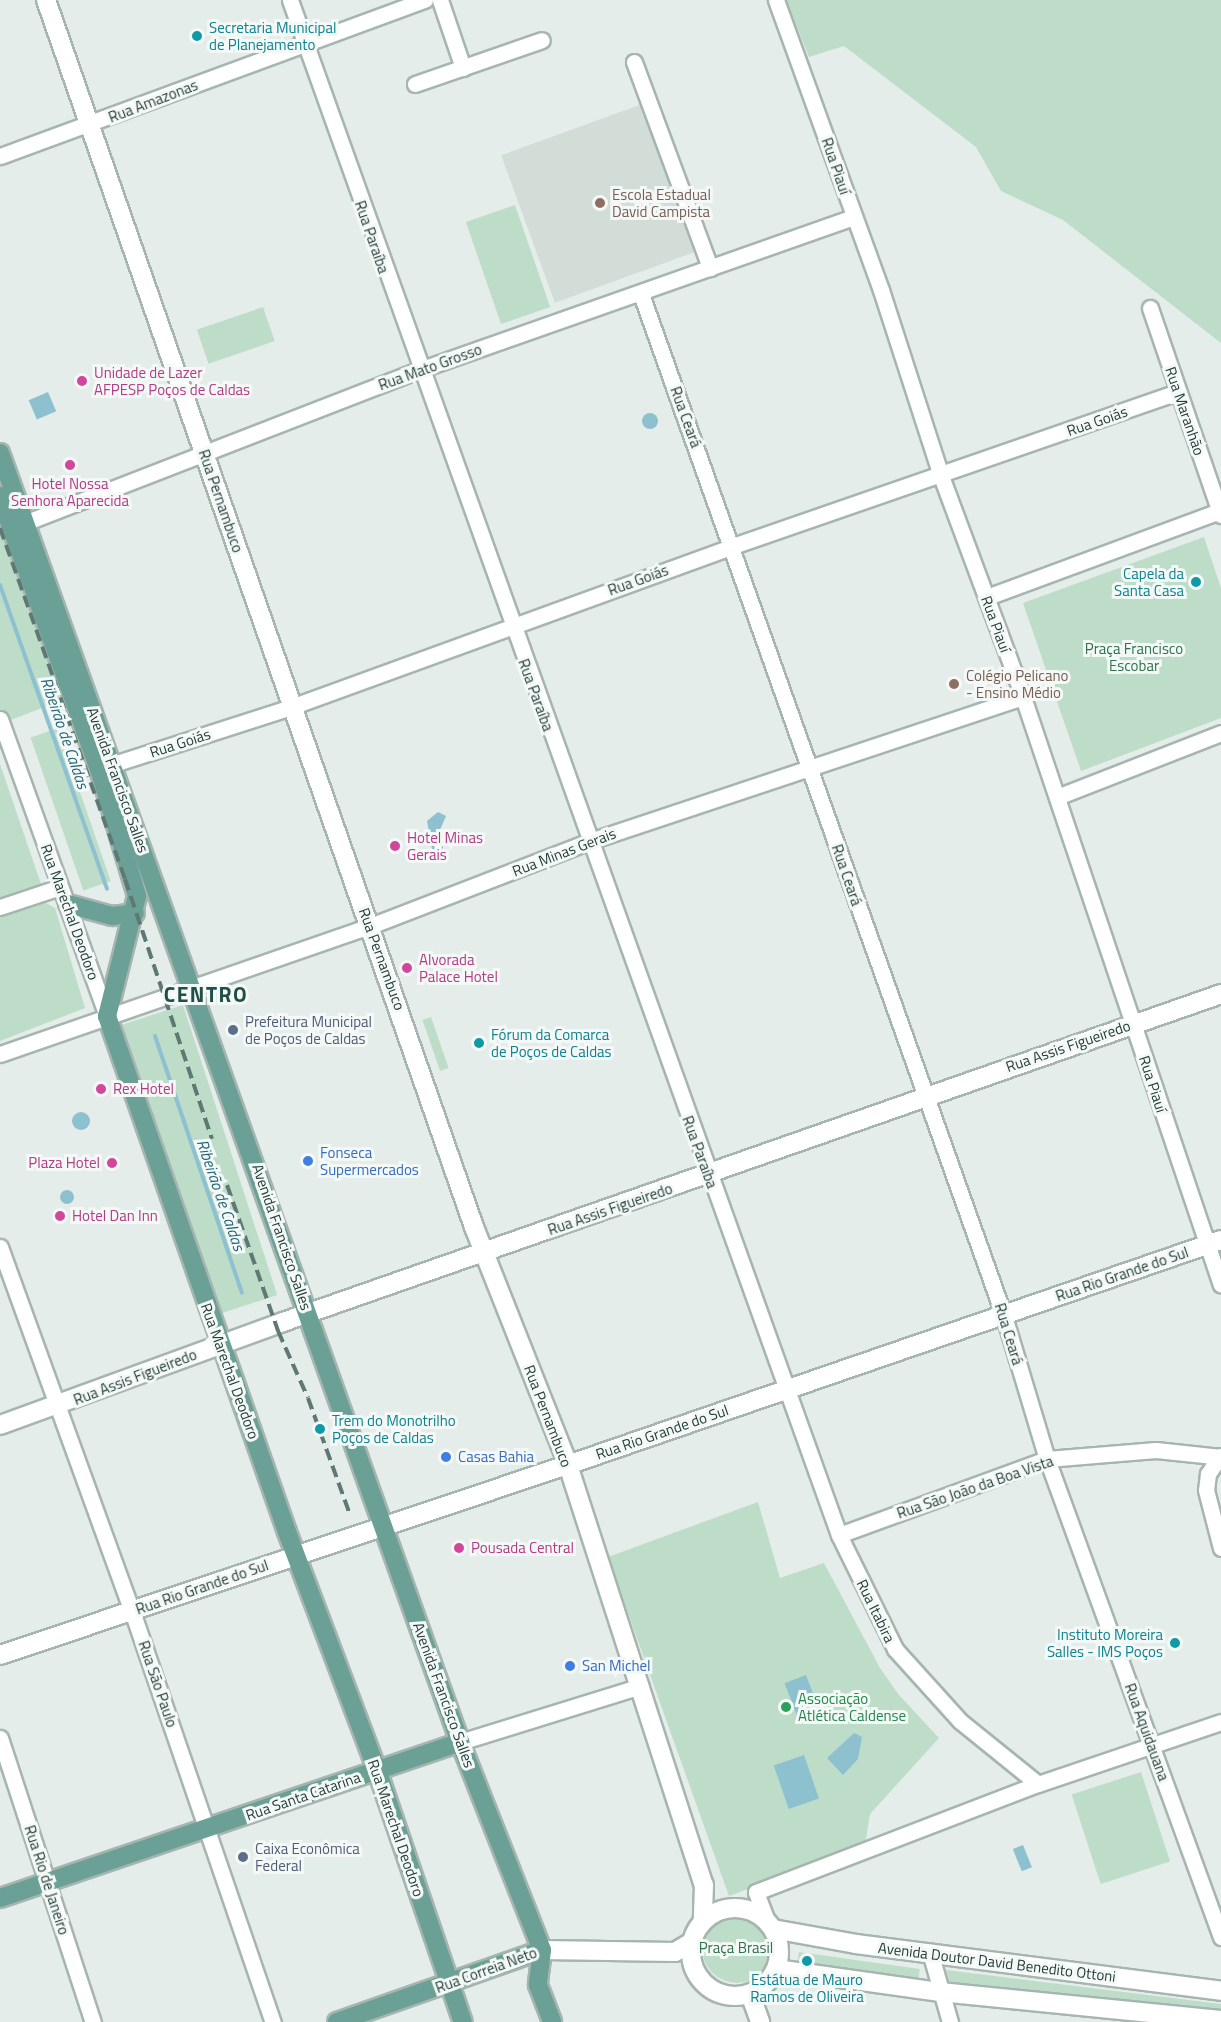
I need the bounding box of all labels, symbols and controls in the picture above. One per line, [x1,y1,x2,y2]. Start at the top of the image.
place label: Secretaria Municipal de Planejamento [209,18,336,53]
marker: Secretaria Municipal de Planejamento [190,29,204,43]
street label: Rua Amazonas [106,76,200,126]
street label: Rua Piauí [818,135,854,197]
place label: Escola Estadual David Campista [612,185,711,220]
marker: Escola Estadual David Campista [593,196,607,210]
street label: Rua Paraíba [351,198,393,276]
street label: Rua Mato Grosso [376,340,484,394]
place label: Unidade de Lazer AFPESP Poços de Caldas [94,363,250,398]
street label: Rua Maranhão [1161,364,1209,458]
marker: Unidade de Lazer AFPESP Poços de Caldas [75,374,89,388]
street label: Rua Ceará [667,384,705,450]
street label: Rua Goiás [1064,402,1130,440]
street label: Rua Pernambuco [195,447,247,555]
marker: Hotel Nossa Senhora Aparecida [63,458,77,472]
place label: Hotel Nossa Senhora Aparecida [11,474,129,509]
street label: Rua Goiás [605,561,671,599]
place label: Capela da Santa Casa [1114,564,1184,599]
marker: Capela da Santa Casa [1189,575,1203,589]
street label: Rua Piauí [977,593,1015,655]
park label: Praça Francisco Escobar [1085,639,1183,674]
street label: Rua Paraíba [515,656,557,734]
place label: Colégio Pelicano - Ensino Médio [966,666,1068,701]
water label: Ribeirão de Caldas [37,675,93,791]
marker: Colégio Pelicano - Ensino Médio [947,677,961,691]
street label: Avenida Francisco Salles [83,705,153,855]
street label: Rua Goiás [147,725,213,761]
street label: Rua Minas Gerais [510,824,618,880]
place label: Hotel Minas Gerais [407,828,483,863]
marker: Hotel Minas Gerais [388,839,402,853]
street label: Rua Marechal Deodoro [37,841,103,983]
street label: Rua Ceará [828,842,866,908]
street label: Rua Pernambuco [355,905,409,1013]
place label: Alvorada Palace Hotel [419,950,498,985]
marker: Alvorada Palace Hotel [400,961,414,975]
district label: CENTRO [164,981,248,1007]
place label: Prefeitura Municipal de Poços de Caldas [245,1012,372,1047]
street label: Rua Assis Figueiredo [1003,1016,1133,1076]
marker: Prefeitura Municipal de Poços de Caldas [226,1023,240,1037]
place label: Fórum da Comarca de Poços de Caldas [491,1025,612,1060]
marker: Fórum da Comarca de Poços de Caldas [472,1036,486,1050]
street label: Rua Piauí [1135,1053,1171,1115]
place label: Rex Hotel [113,1080,174,1098]
marker: Rex Hotel [94,1082,108,1096]
street label: Rua Paraíba [679,1113,721,1191]
water label: Ribeirão de Caldas [193,1137,249,1253]
place label: Fonseca Supermercados [320,1143,419,1178]
place label: Plaza Hotel [28,1154,100,1172]
marker: Fonseca Supermercados [301,1154,315,1168]
marker: Plaza Hotel [105,1156,119,1170]
street label: Avenida Francisco Salles [249,1162,315,1312]
street label: Rua Assis Figueiredo [545,1179,675,1239]
place label: Hotel Dan Inn [72,1207,158,1225]
marker: Hotel Dan Inn [53,1209,67,1223]
street label: Rua Rio Grande do Sul [1053,1243,1191,1305]
street label: Rua Marechal Deodoro [197,1300,263,1442]
street label: Rua Ceará [991,1301,1027,1367]
street label: Rua Assis Figueiredo [71,1345,199,1409]
street label: Rua Pernambuco [520,1362,576,1470]
street label: Rua Rio Grande do Sul [593,1401,731,1463]
place label: Trem do Monotrilho Poços de Caldas [332,1411,456,1446]
marker: Trem do Monotrilho Poços de Caldas [313,1422,327,1436]
place label: Casas Bahia [458,1448,534,1466]
marker: Casas Bahia [439,1450,453,1464]
street label: Rua São João da Boa Vista [894,1452,1056,1522]
place label: Pousada Central [471,1539,574,1557]
marker: Pousada Central [452,1541,466,1555]
street label: Rua Rio Grande do Sul [133,1556,271,1618]
street label: Rua Itabira [853,1576,899,1646]
street label: Avenida Francisco Salles [409,1620,479,1770]
place label: Instituto Moreira Salles - IMS Poços [1047,1625,1163,1660]
marker: Instituto Moreira Salles - IMS Poços [1168,1636,1182,1650]
street label: Rua São Paulo [135,1638,181,1730]
place label: San Michel [582,1657,651,1675]
marker: San Michel [563,1659,577,1673]
street label: Rua Aquidauana [1121,1681,1173,1783]
place label: Associação Atlética Caldense [798,1689,906,1724]
marker: Associação Atlética Caldense [779,1700,793,1714]
street label: Rua Marechal Deodoro [364,1757,428,1899]
street label: Rua Santa Catarina [243,1768,363,1824]
street label: Rua Rio de Janeiro [21,1823,73,1937]
place label: Caixa Econômica Federal [255,1839,360,1874]
marker: Caixa Econômica Federal [236,1850,250,1864]
street label: Avenida Doutor David Benedito Ottoni [877,1938,1117,1986]
park label: Praça Brasil [699,1939,773,1957]
street label: Rua Correia Neto [433,1943,539,1997]
marker: Estátua de Mauro Ramos de Oliveira [800,1954,814,1968]
place label: Estátua de Mauro Ramos de Oliveira [750,1970,864,2005]

